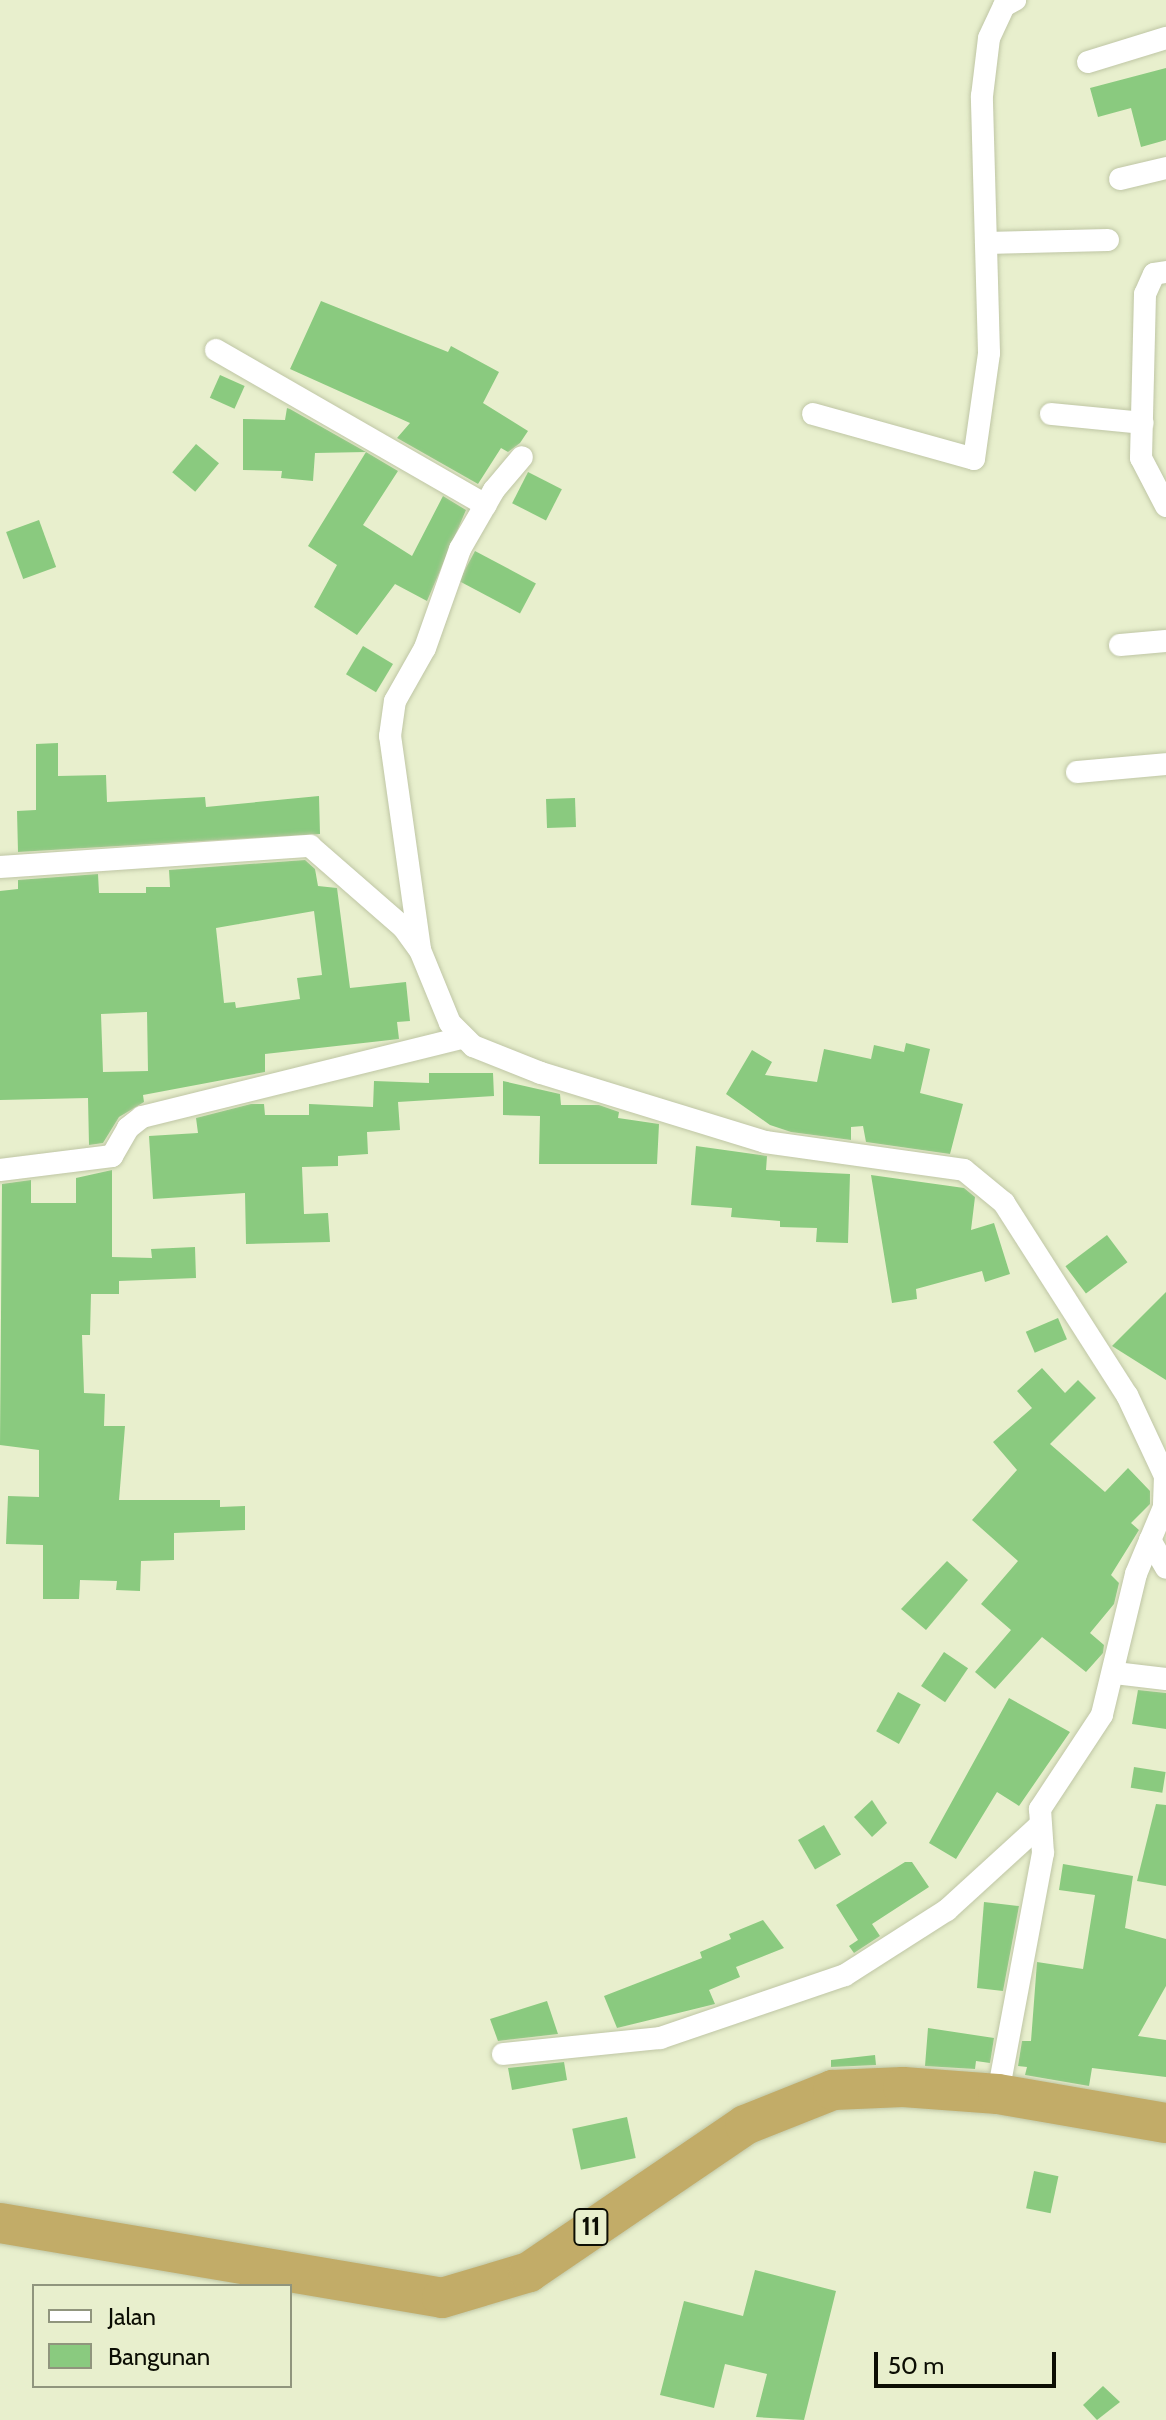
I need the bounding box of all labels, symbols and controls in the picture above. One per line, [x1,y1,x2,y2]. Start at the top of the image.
road number: 11 [573,2205,609,2249]
legend [32,2284,292,2388]
text: Jalan [108,2302,156,2331]
scale bar [878,2336,1060,2386]
text: Bangunan [108,2342,210,2371]
text: 50 m [888,2351,944,2380]

